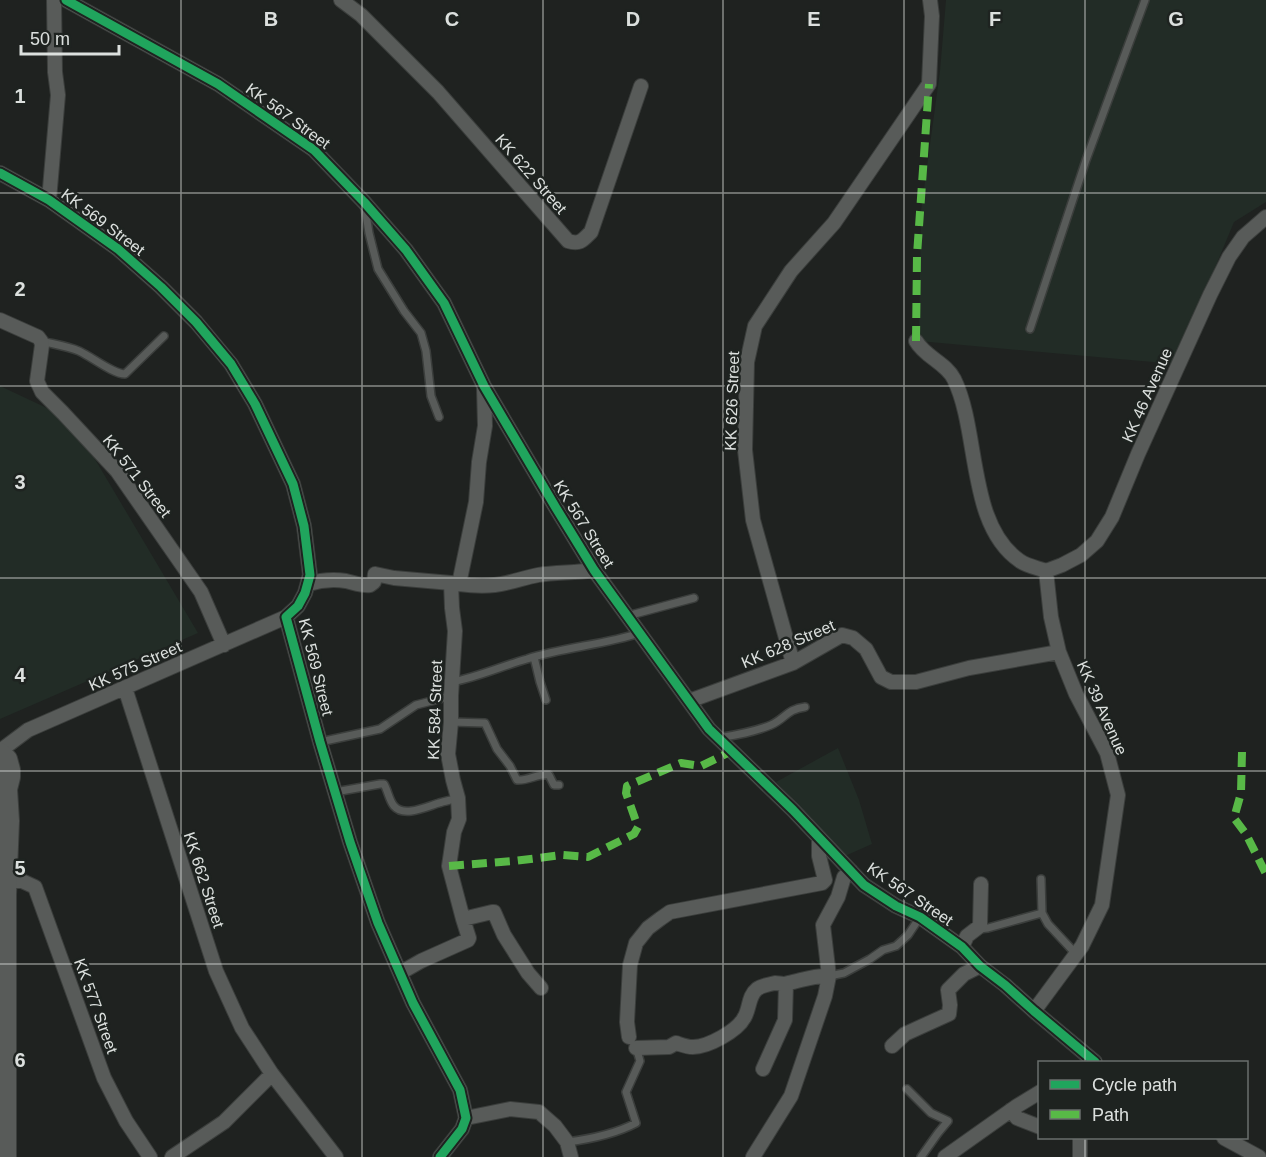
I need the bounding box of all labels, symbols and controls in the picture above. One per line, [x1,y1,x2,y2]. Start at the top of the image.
text: B [264,8,278,30]
text: C [445,8,459,30]
text: D [626,8,640,30]
text: E [807,8,821,30]
text: F [989,8,1001,30]
text: G [1168,8,1184,30]
scale bar [21,18,118,56]
text: 50 m [30,29,70,49]
street label: KK 567 Street [243,80,334,152]
text: 1 [14,85,26,107]
street label: KK 622 Street [492,131,570,218]
street label: KK 569 Street [58,185,148,259]
text: 2 [14,278,26,300]
street label: KK 46 Avenue [1119,345,1175,445]
street label: KK 626 Street [722,350,742,451]
street label: KK 571 Street [100,432,175,521]
text: 3 [14,471,26,493]
street label: KK 567 Street [550,477,618,571]
street label: KK 628 Street [739,616,838,671]
street label: KK 569 Street [296,617,336,718]
street label: KK 575 Street [86,638,184,694]
street label: KK 39 Avenue [1074,658,1130,758]
street label: KK 584 Street [425,659,445,760]
text: 4 [14,664,26,686]
street label: KK 662 Street [181,830,228,931]
text: 5 [14,857,26,879]
street label: KK 567 Street [864,859,957,929]
street label: KK 577 Street [71,956,121,1056]
text: 6 [14,1049,26,1071]
legend [1038,1061,1248,1139]
text: Cycle path [1092,1075,1177,1095]
text: Path [1092,1105,1129,1125]

